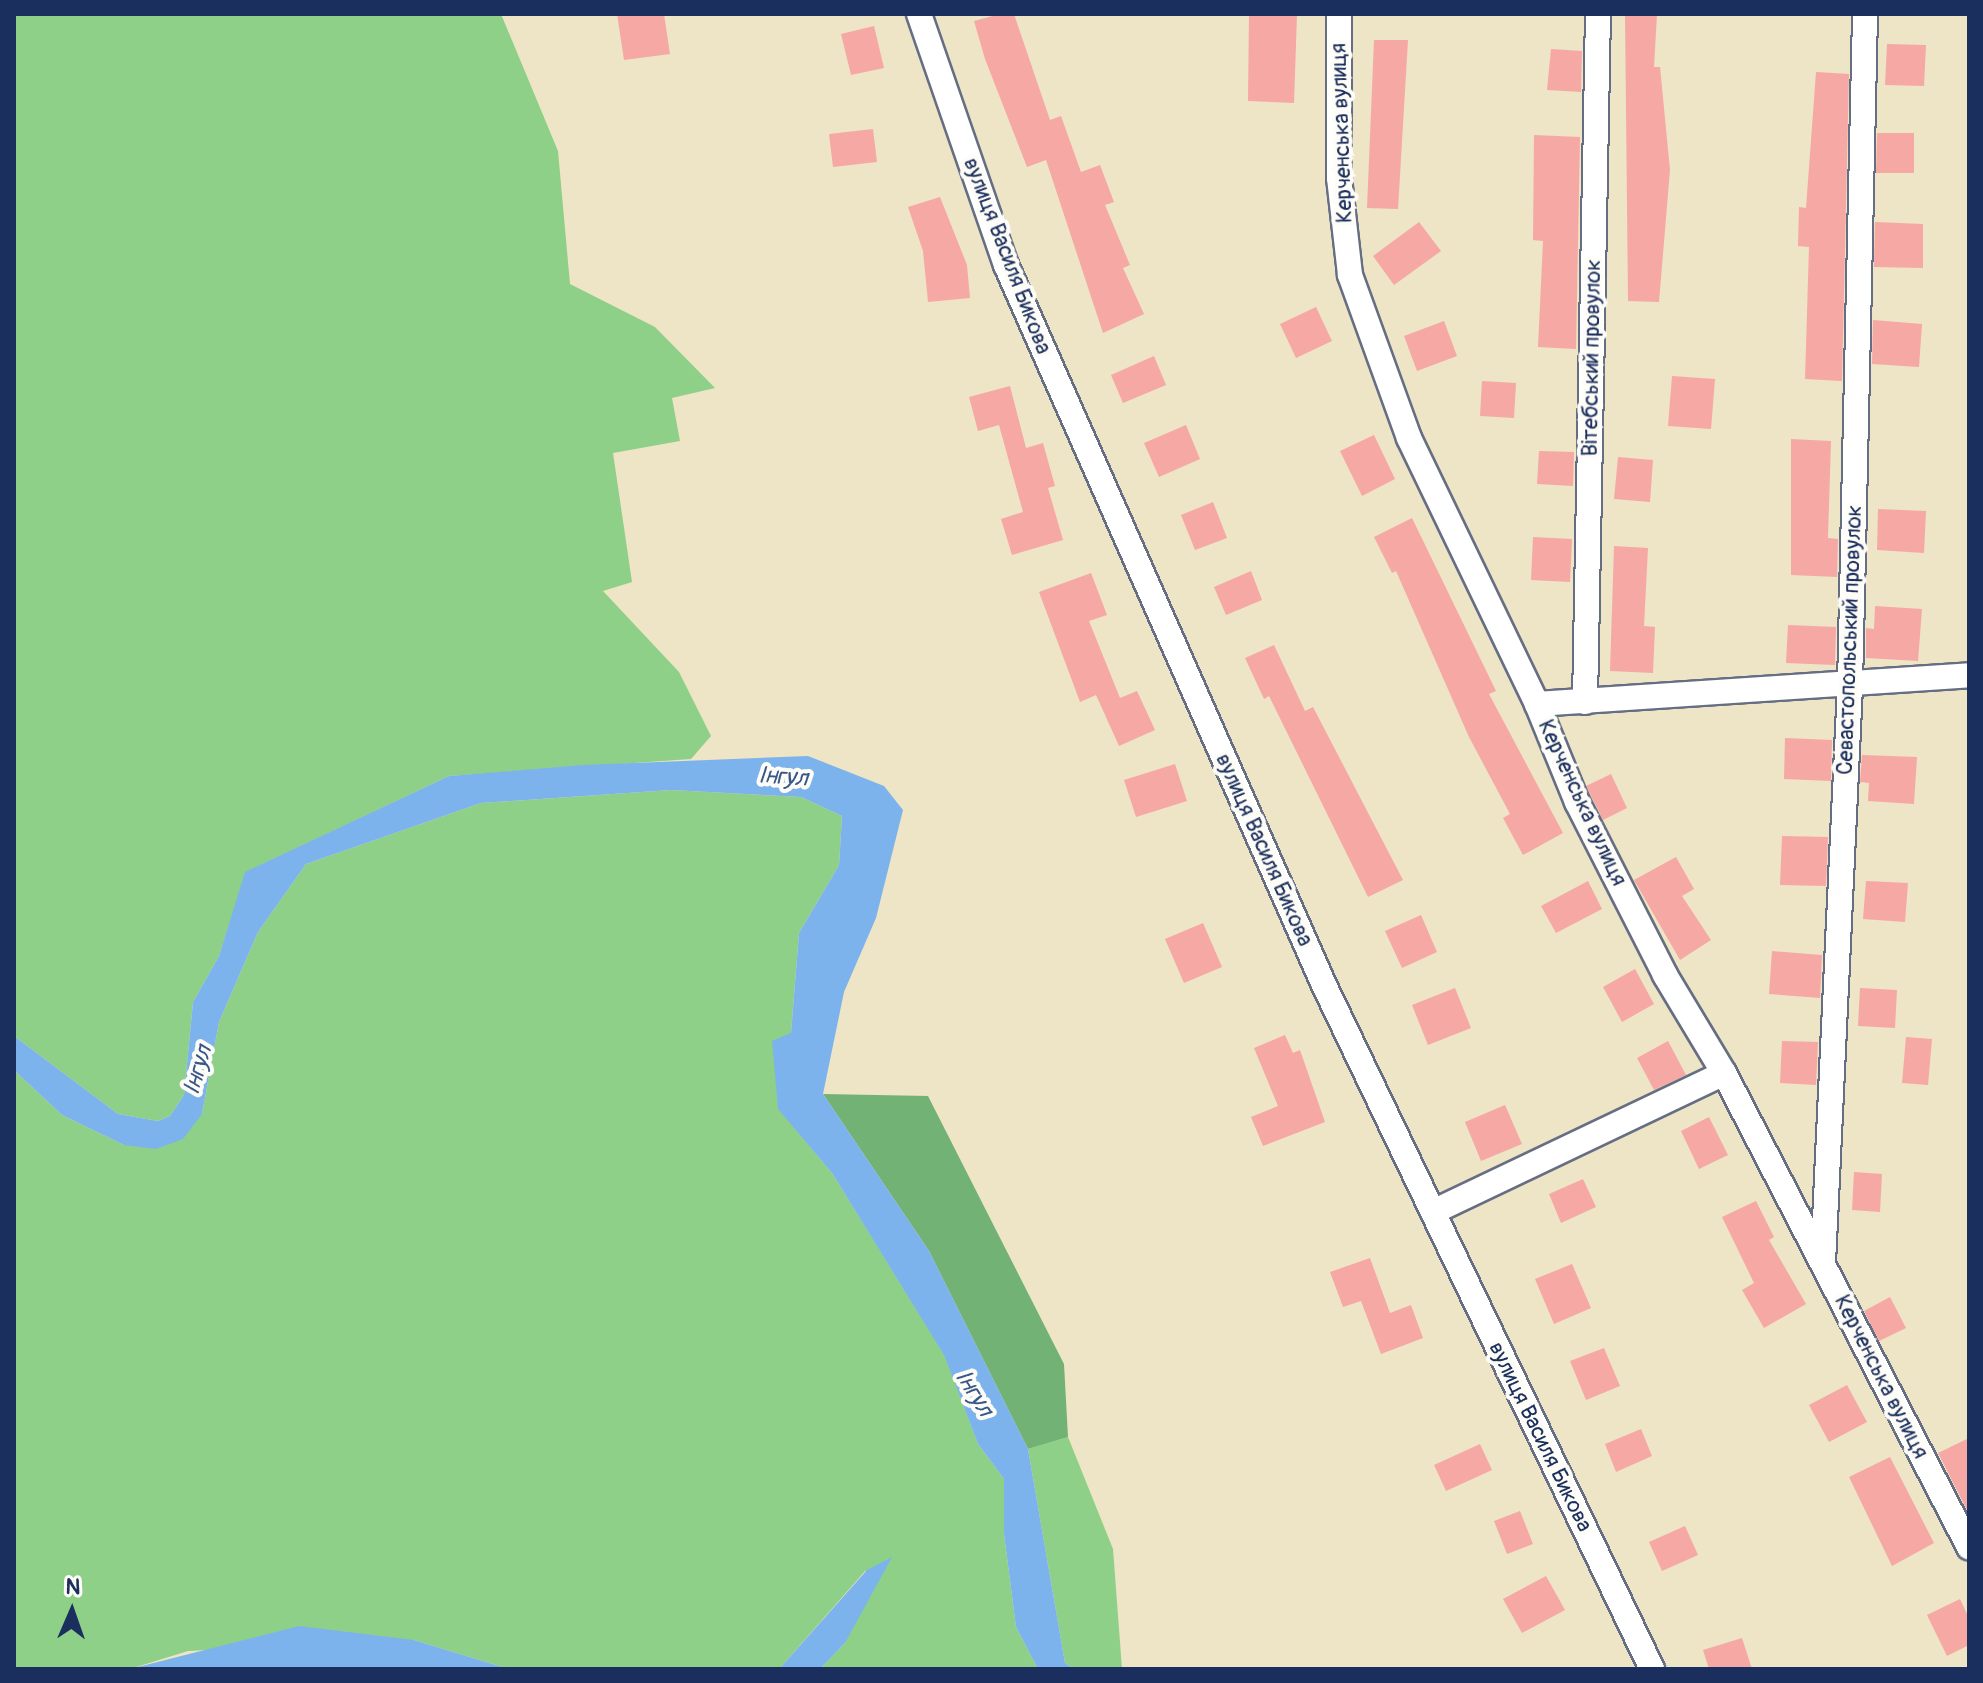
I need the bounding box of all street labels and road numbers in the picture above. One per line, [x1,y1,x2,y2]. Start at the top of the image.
street label: Керченська вулиця [1326,43,1358,223]
street label: вулиця Василя Бикова [957,154,1057,358]
street label: Вітебський провулок [1577,259,1607,457]
street label: Севастопольський провулок [1832,505,1868,775]
street label: Керченська вулиця [1532,716,1632,890]
street label: вулиця Василя Бикова [1210,750,1318,950]
street label: Керченська вулиця [1828,1291,1934,1463]
street label: вулиця Василя Бикова [1483,1338,1597,1536]

